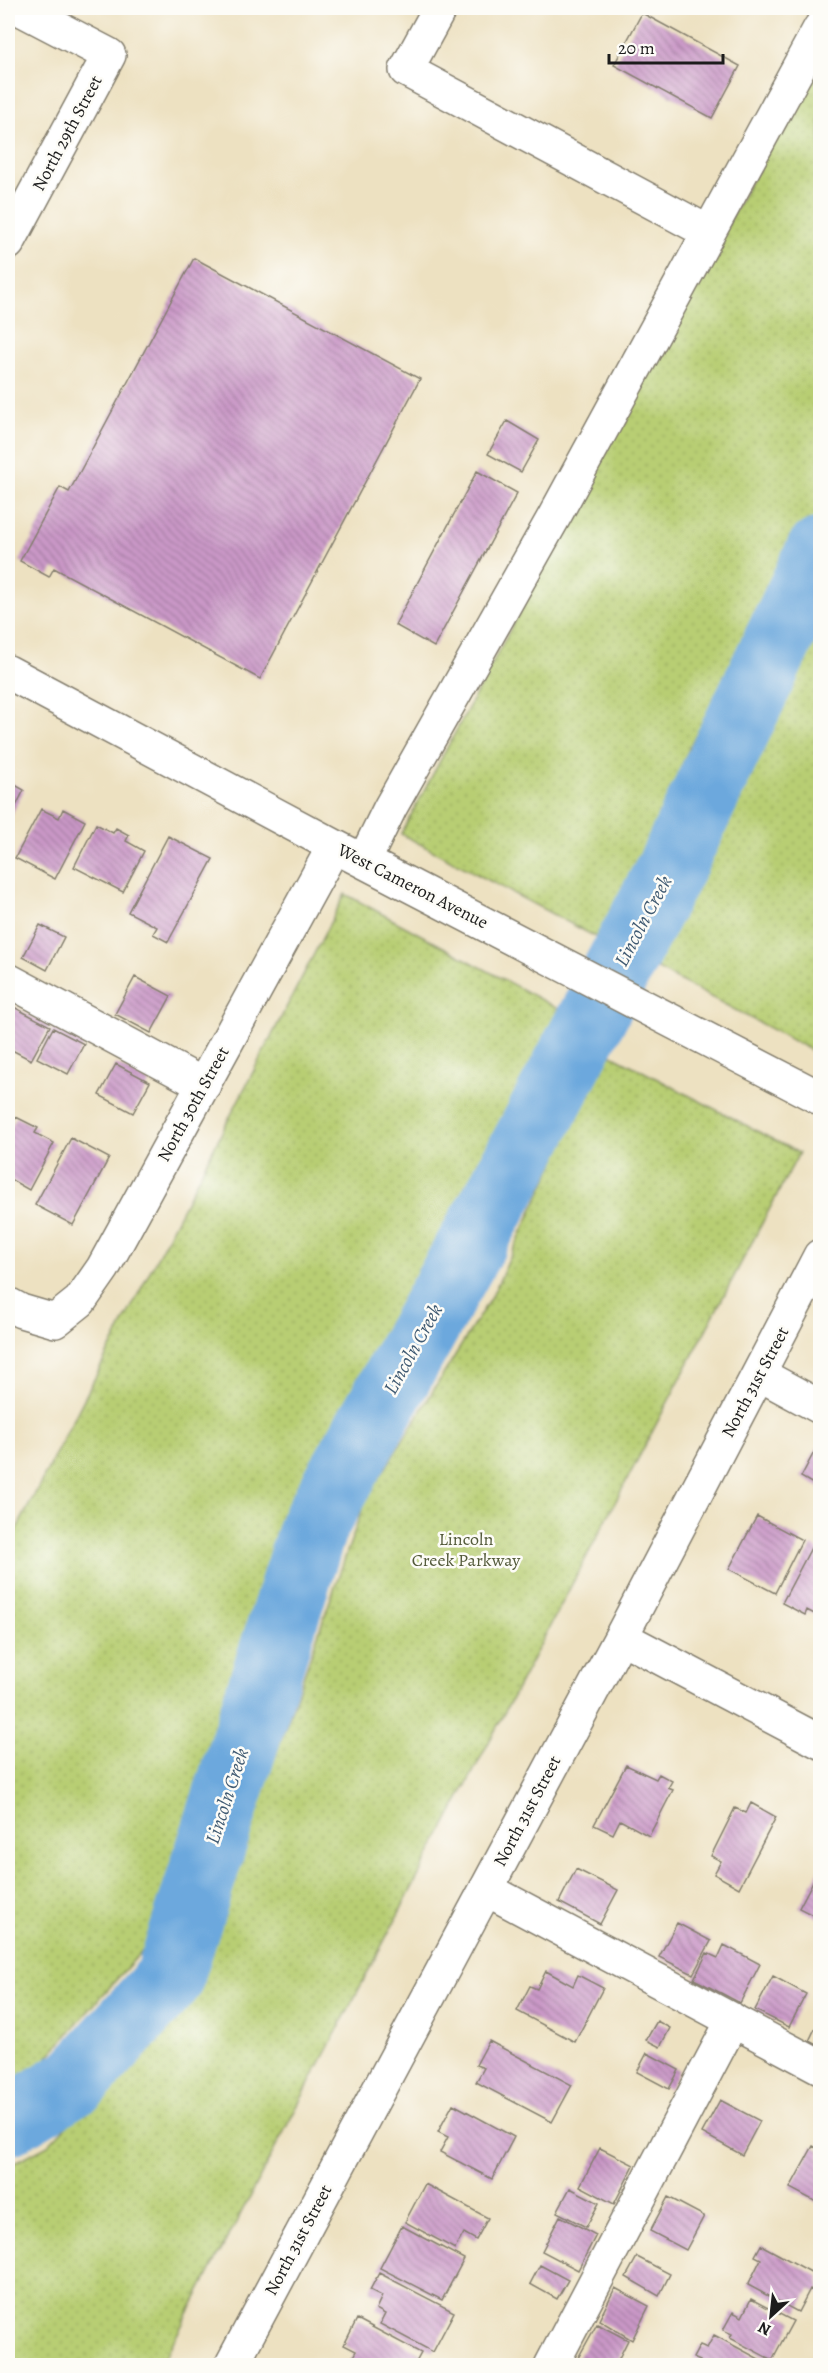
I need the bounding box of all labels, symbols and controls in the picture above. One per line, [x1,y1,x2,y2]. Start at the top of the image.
scale bar [609,27,723,65]
text: 20 m [618,36,655,60]
street label: North 29th Street [26,71,108,195]
street label: West Cameron Avenue [333,837,492,934]
water label: Lincoln Creek [608,871,678,971]
street label: North 30th Street [151,1042,235,1166]
water label: Lincoln Creek [377,1299,449,1399]
street label: North 31st Street [716,1322,794,1442]
park label: Lincoln Creek Parkway [412,1527,521,1572]
water label: Lincoln Creek [199,1744,255,1847]
street label: North 31st Street [488,1751,566,1871]
street label: North 31st Street [259,2180,337,2300]
north arrow [741,2286,801,2346]
text: N [754,2316,775,2341]

